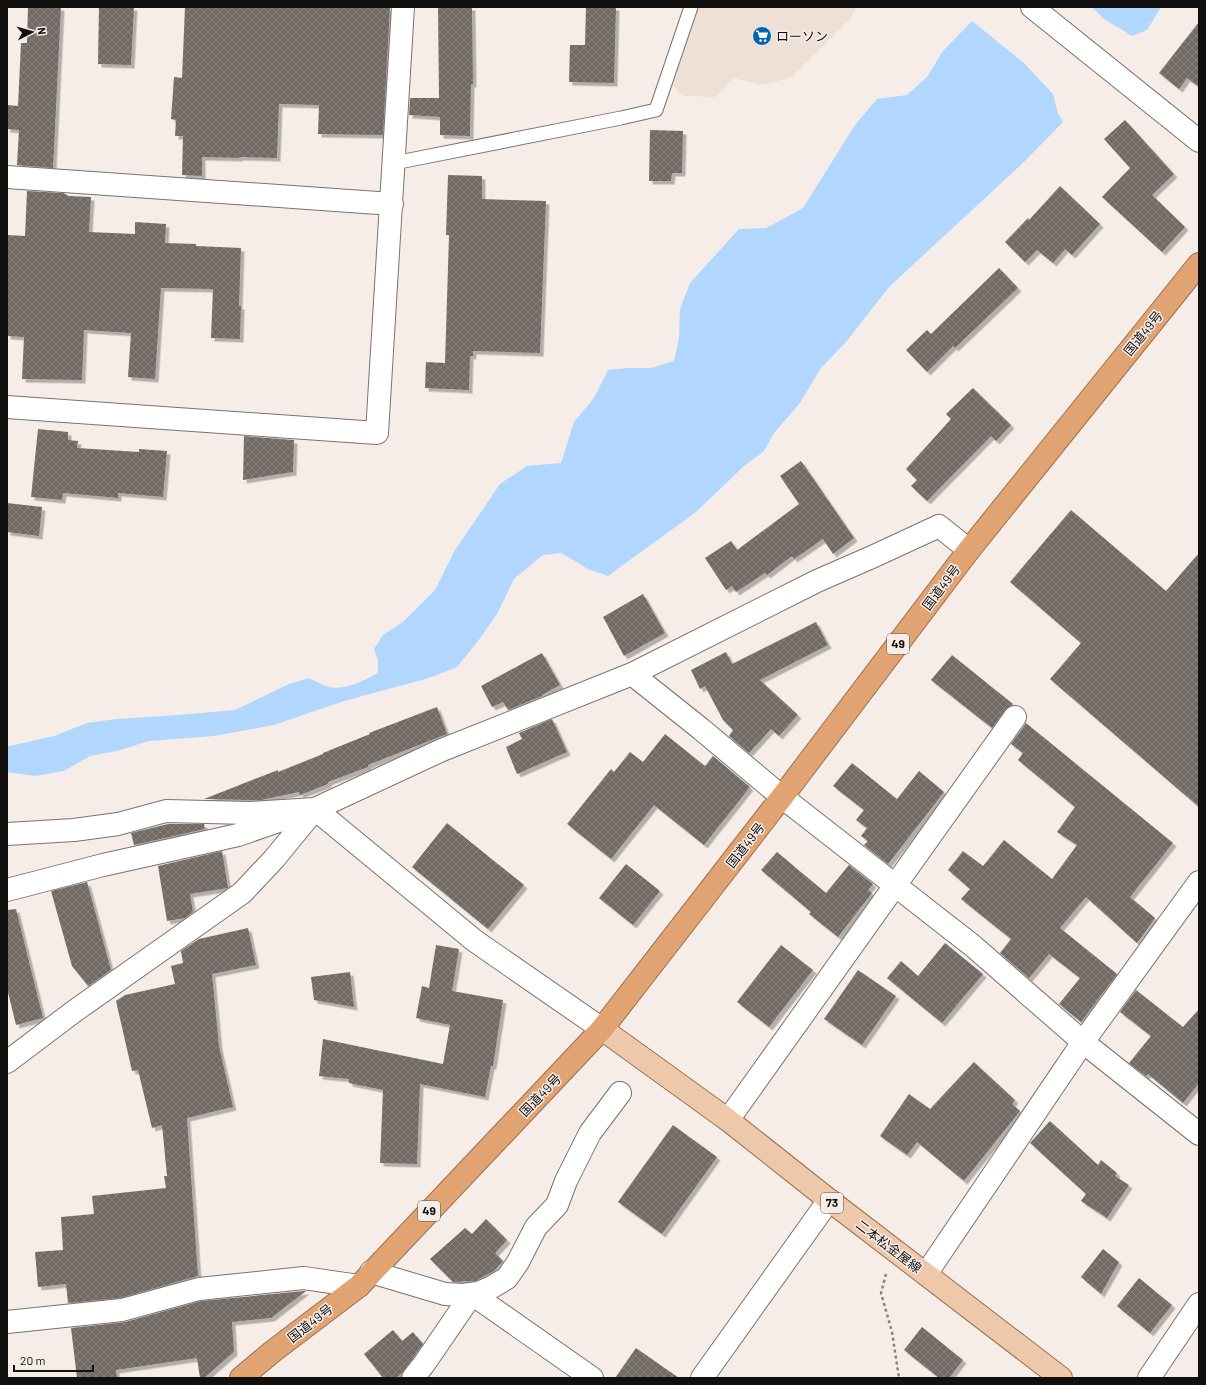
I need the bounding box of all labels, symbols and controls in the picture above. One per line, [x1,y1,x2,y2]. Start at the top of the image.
north arrow [12,12,52,52]
supermarket icon: ローソン [751,25,773,47]
text: N [36,27,49,35]
place label: ローソン [776,28,828,44]
street label: 国道49号 [1120,307,1166,359]
street label: 国道49号 [919,561,963,613]
road number: 49 [887,634,909,654]
street label: 国道49号 [722,819,768,871]
street label: 国道49号 [516,1070,564,1120]
road number: 73 [821,1193,843,1213]
road number: 49 [418,1201,440,1221]
street label: 二本松金屋線 [853,1216,925,1276]
street label: 国道49号 [284,1300,336,1346]
scale bar [14,1347,93,1373]
text: 20 m [20,1353,46,1367]

